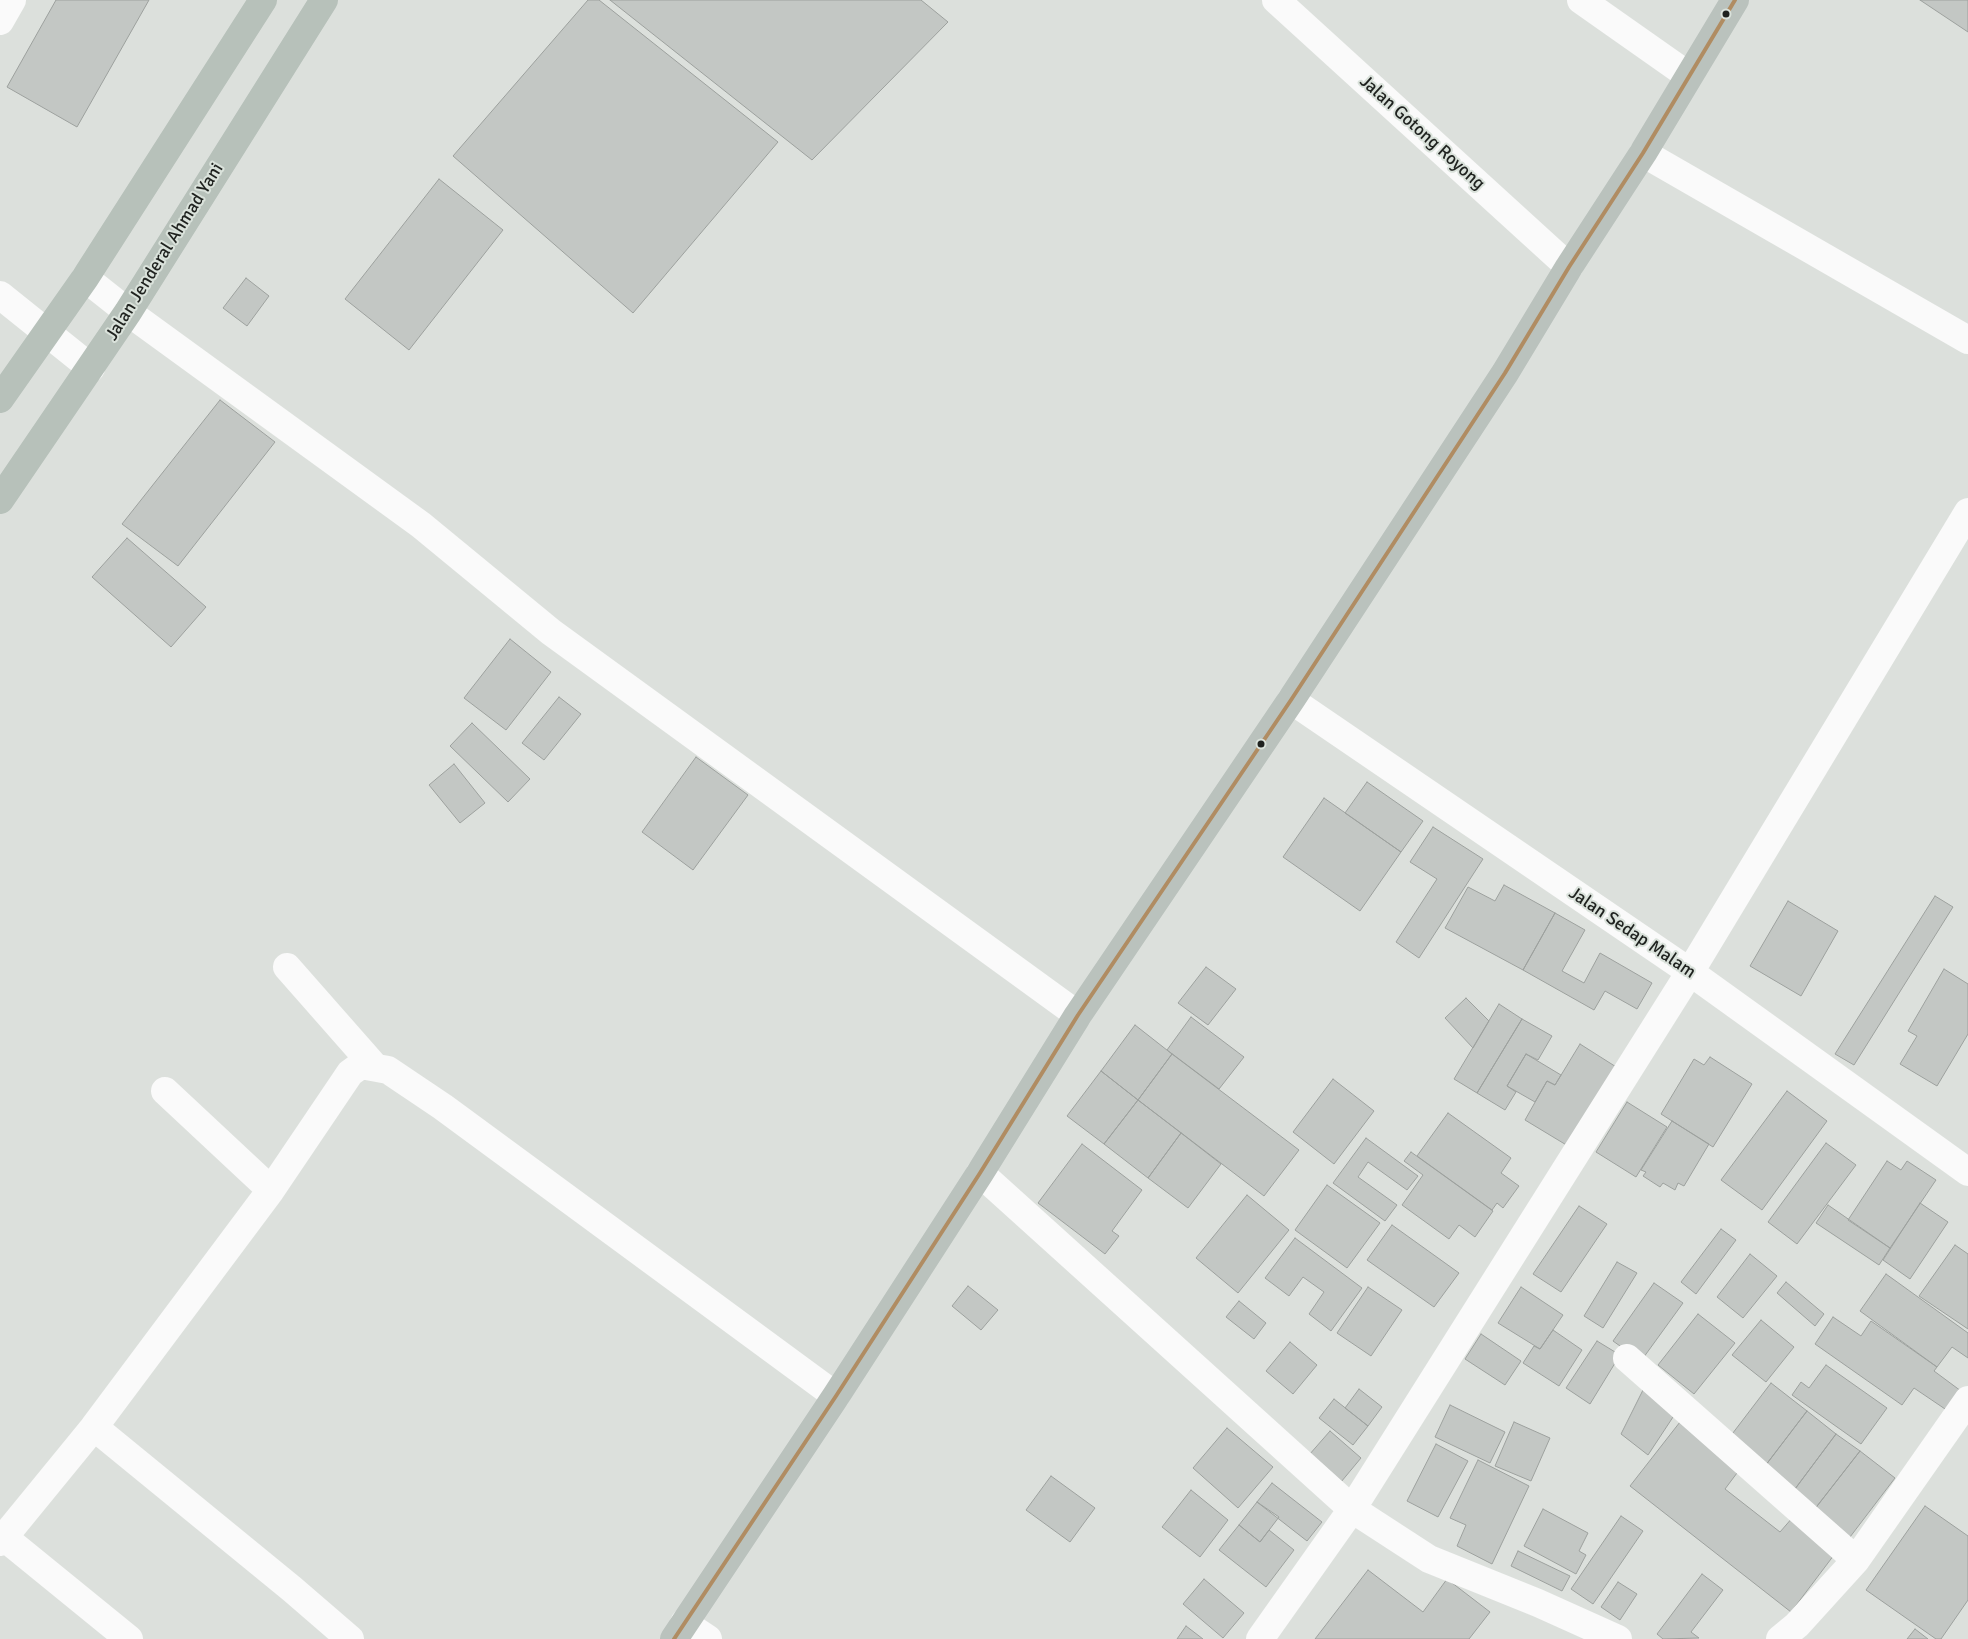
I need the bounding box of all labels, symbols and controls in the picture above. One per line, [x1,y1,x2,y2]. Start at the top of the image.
unlabelled marker [1721,9,1731,19]
street label: Jalan Gotong Royong [1355,71,1489,195]
street label: Jalan Jenderal Ahmad Yani [102,159,228,345]
unlabelled marker [1256,739,1266,749]
street label: Jalan Sedap Malam [1564,883,1700,983]

